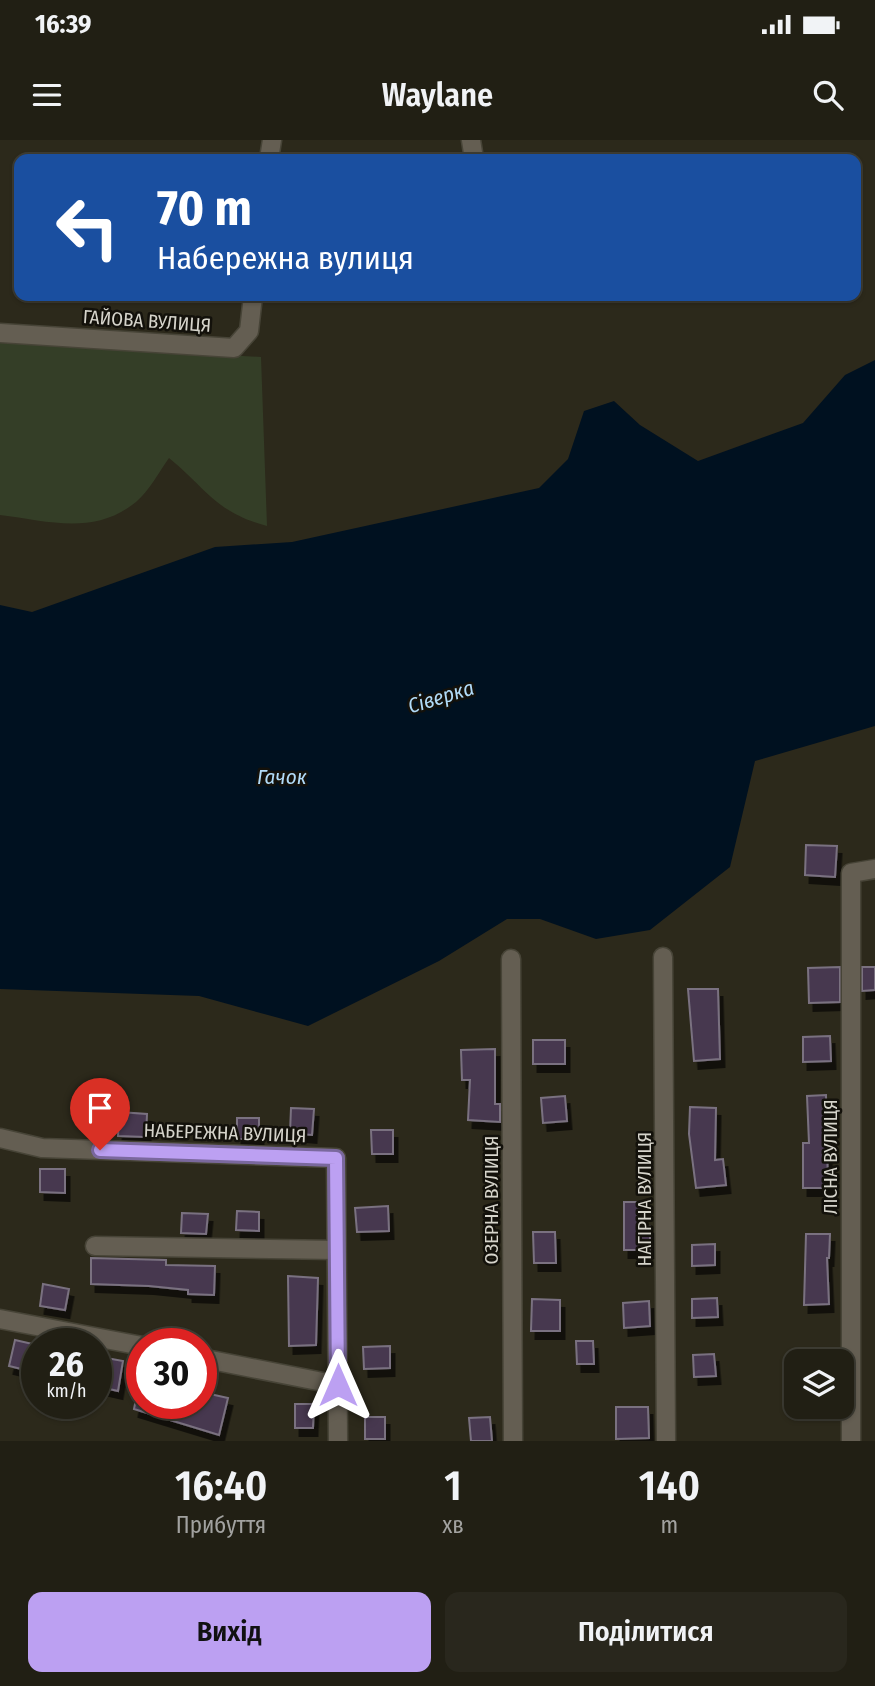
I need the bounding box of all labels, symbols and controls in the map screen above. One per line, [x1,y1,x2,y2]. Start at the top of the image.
text: 16:39 [35,9,91,40]
icon: menu [28,76,66,114]
text: Waylane [382,76,493,114]
icon: search [809,76,847,114]
text: 70 m [157,179,252,238]
icon: left [42,182,133,273]
text: Набережна вулиця [157,239,414,277]
street label: ГАЙОВА ВУЛИЦЯ [82,305,212,337]
water label: Сіверка [405,675,477,719]
water label: Гачок [257,764,307,790]
pin [70,1078,130,1150]
icon: arrive [81,1089,119,1127]
street label: ЛІСНА ВУЛИЦЯ [819,1099,842,1215]
street label: НАБЕРЕЖНА ВУЛИЦЯ [143,1119,307,1147]
street label: НАГІРНА ВУЛИЦЯ [633,1132,656,1266]
street label: ОЗЕРНА ВУЛИЦЯ [480,1136,503,1264]
speed limit sign: 30 [126,1328,217,1419]
text: 26 [49,1343,84,1385]
position arrow [301,1348,375,1422]
map controls [784,1349,854,1419]
button: layers [784,1349,854,1419]
text: km/h [46,1380,87,1402]
text: 16:40 [175,1461,267,1511]
text: 1 [444,1461,462,1511]
text: 140 [639,1461,700,1511]
text: Прибуття [176,1511,266,1539]
text: хв [442,1511,464,1539]
text: m [661,1511,678,1539]
button: Вихід [28,1592,431,1672]
button: Поділитися [445,1592,847,1672]

